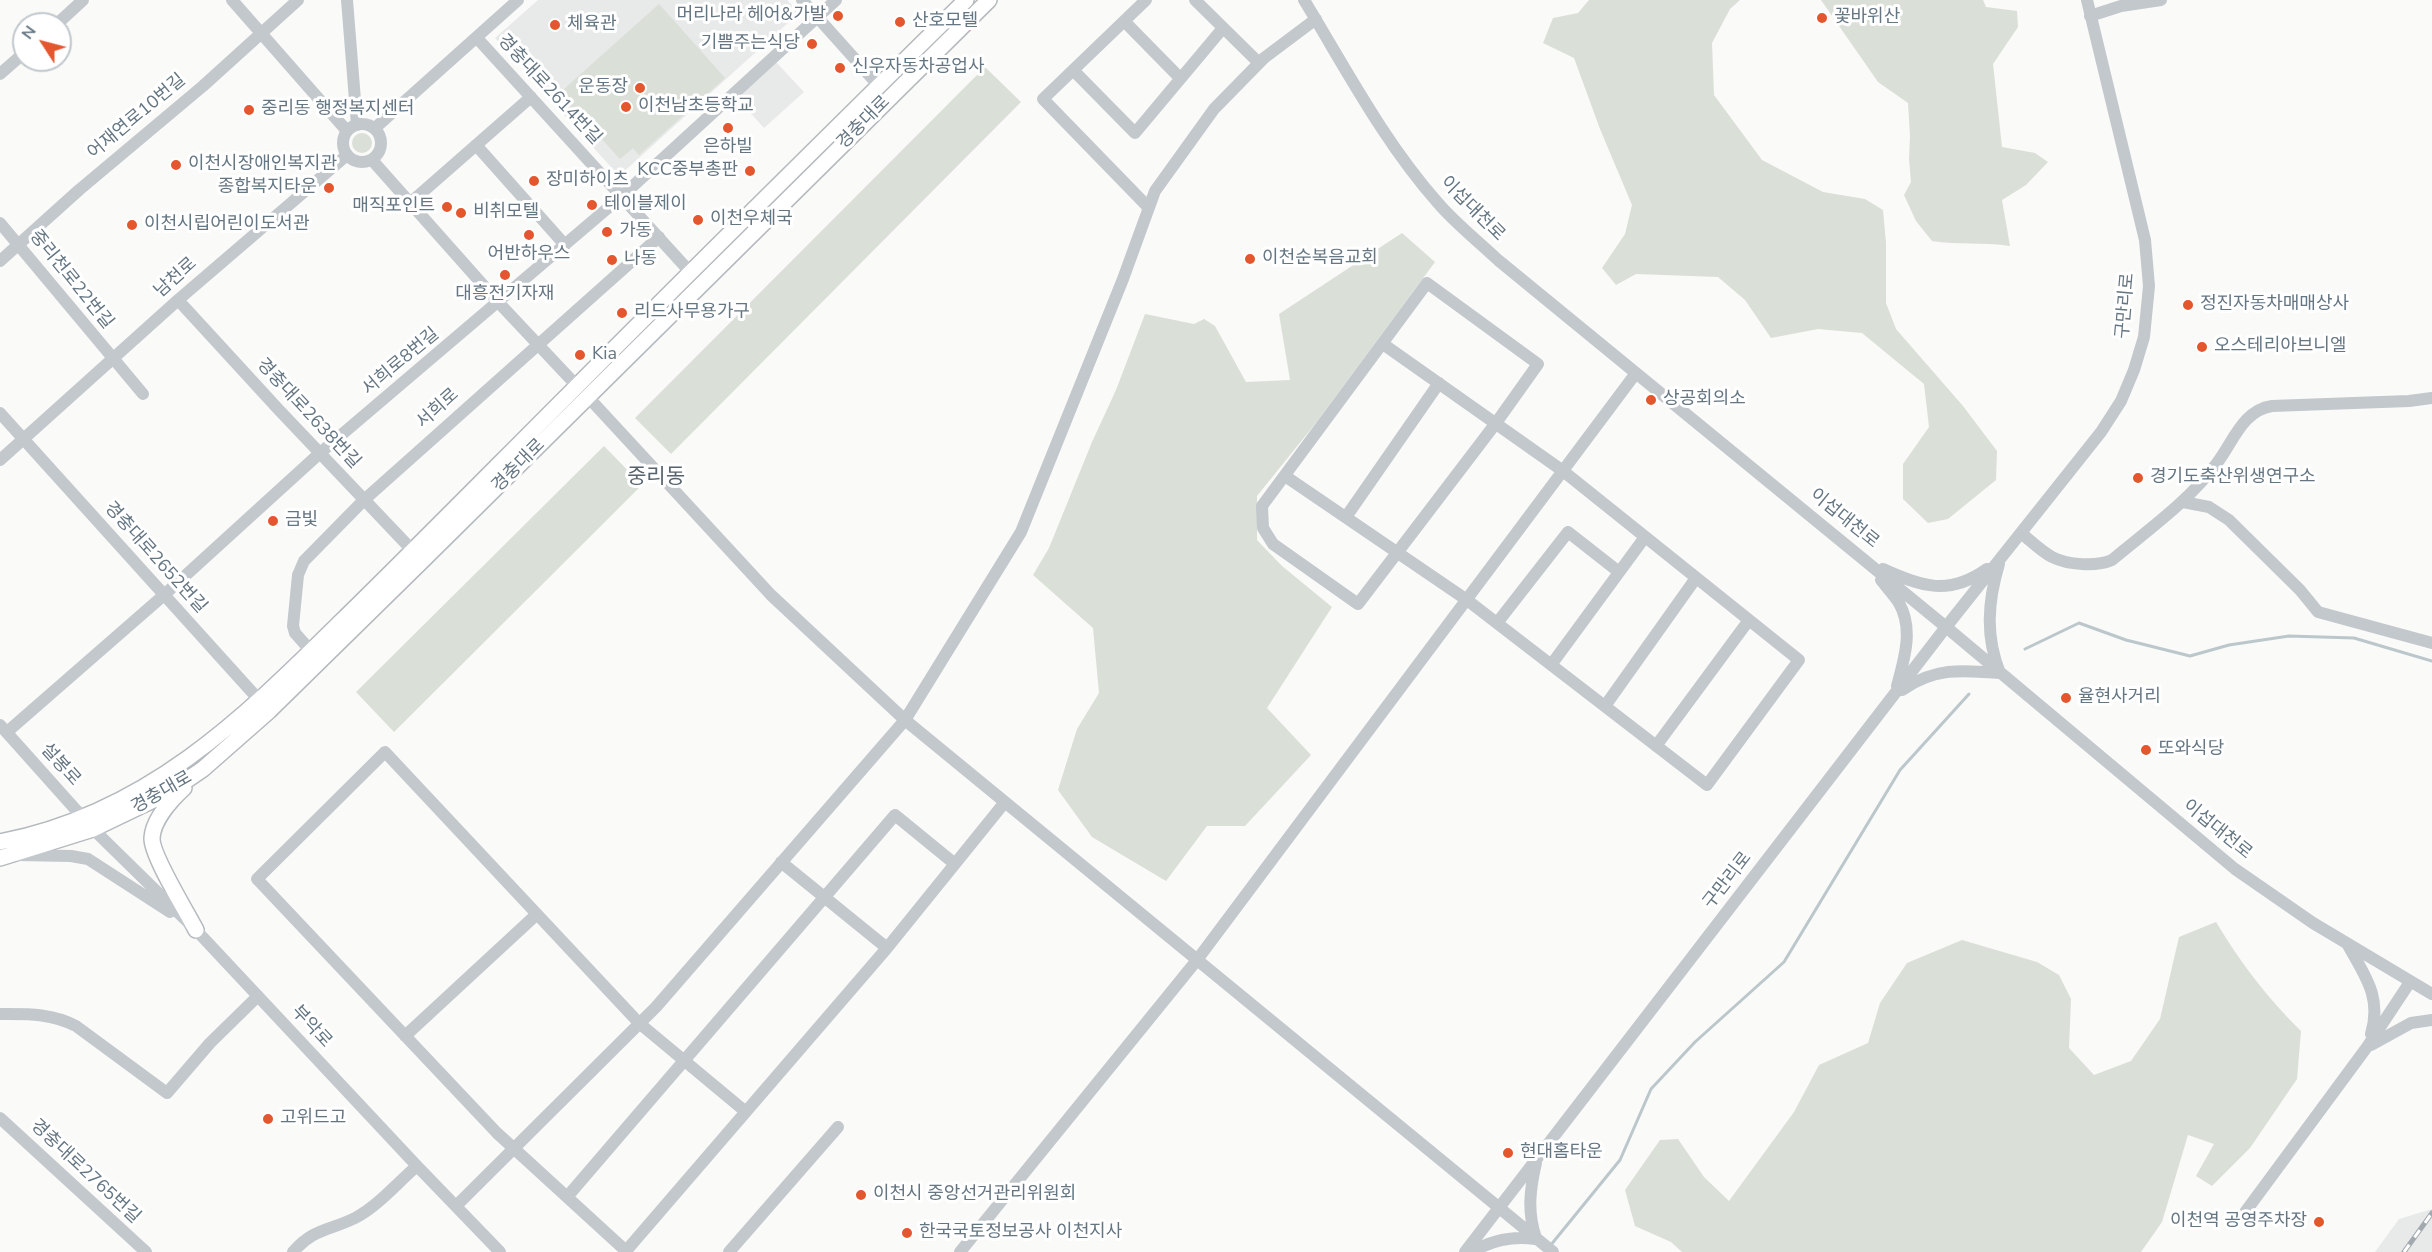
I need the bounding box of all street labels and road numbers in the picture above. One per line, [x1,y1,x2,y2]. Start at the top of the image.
street label: 경충대로2614번길 [492,31,606,149]
street label: 어재연로10번길 [84,70,190,164]
street label: 경충대로 [833,92,895,154]
street label: 이섭대천로 [1435,172,1509,246]
street label: 중리천로22번길 [25,226,117,334]
street label: 남천로 [150,253,202,303]
street label: 구만리로 [2112,272,2140,340]
street label: 서희로8번길 [358,324,444,400]
street label: 경충대로2638번길 [251,355,365,473]
street label: 서희로 [412,384,464,434]
street label: 경충대로 [488,435,550,497]
street label: 이섭대천로 [1805,485,1883,553]
street label: 경충대로2652번길 [99,498,211,618]
street label: 설봉로 [35,739,85,791]
street label: 경충대로 [128,767,196,819]
street label: 이섭대천로 [2178,796,2256,864]
street label: 구만리로 [1699,848,1757,914]
street label: 부악로 [286,1001,336,1053]
street label: 경충대로2765번길 [26,1115,144,1229]

